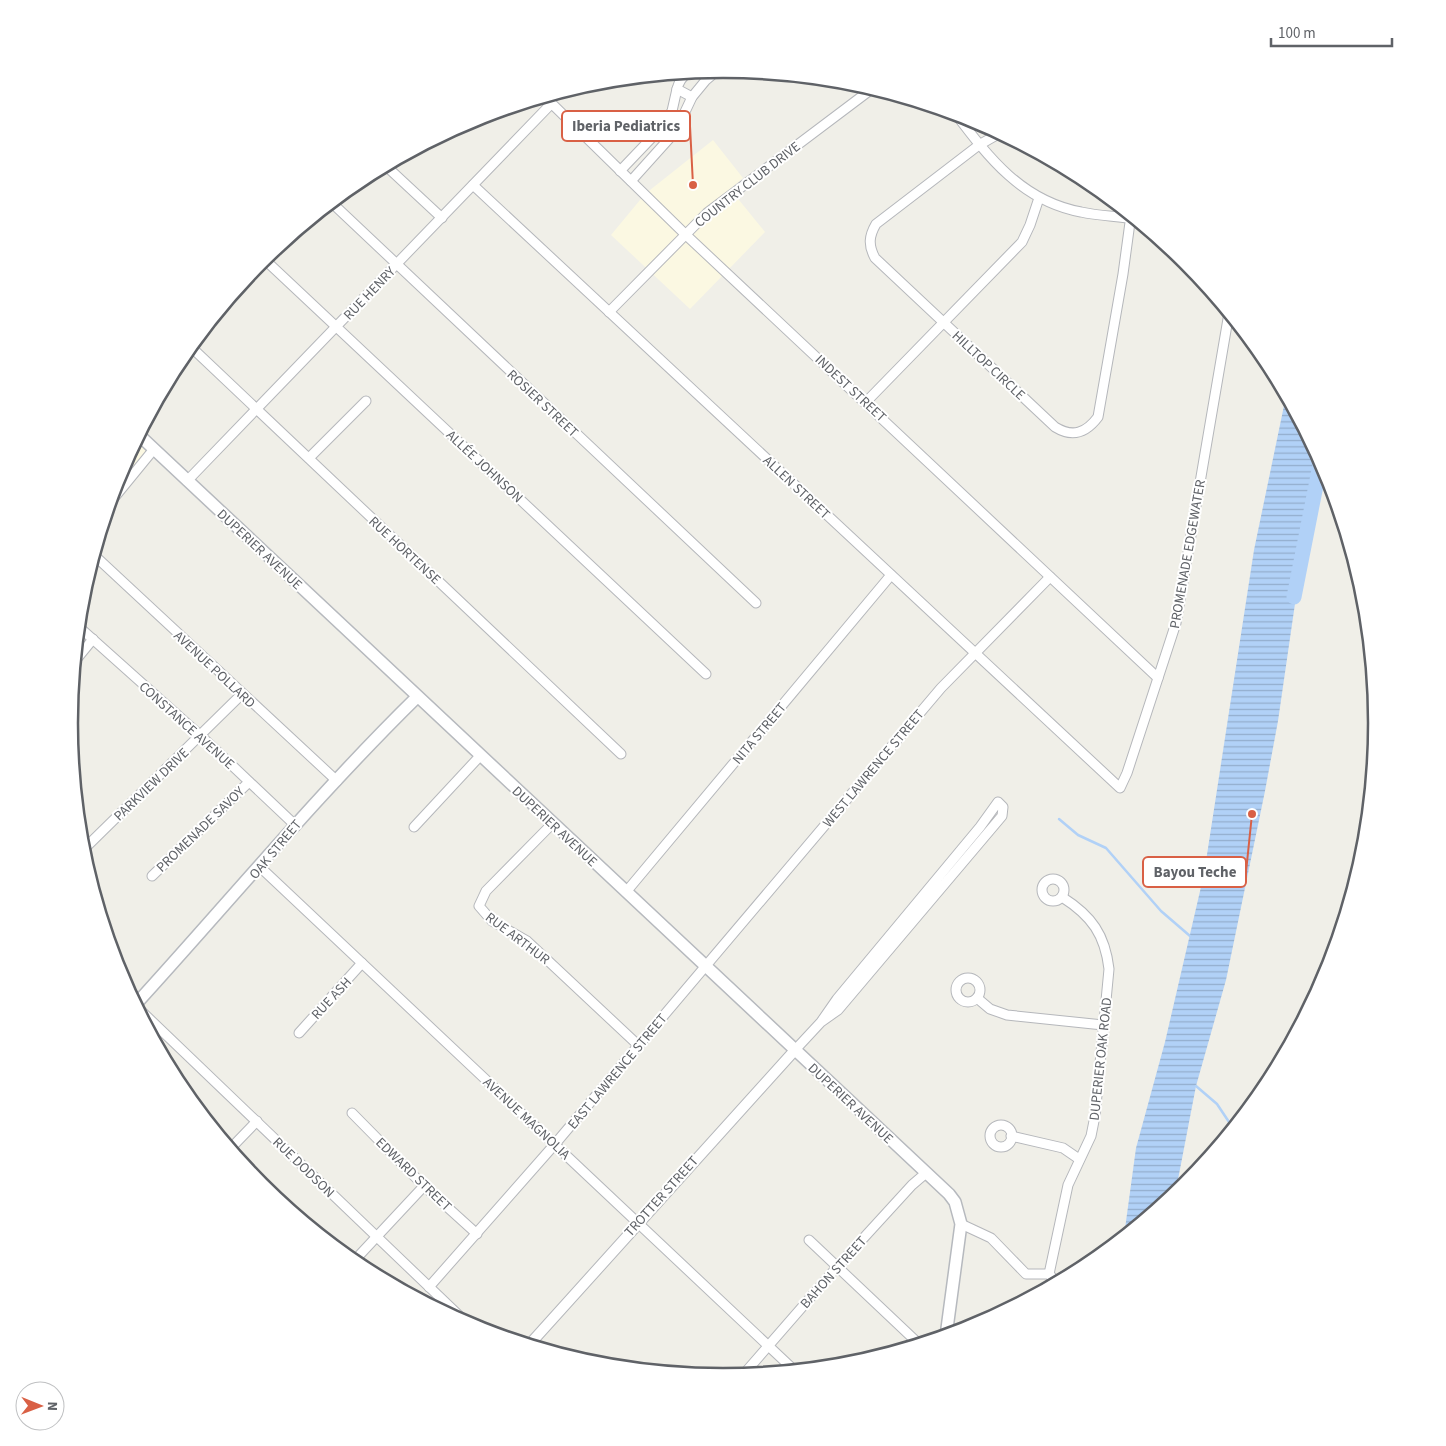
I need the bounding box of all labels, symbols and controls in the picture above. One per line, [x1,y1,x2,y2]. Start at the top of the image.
scale bar [1271,15,1392,47]
text: 100 m [1278,23,1316,44]
callout: Iberia Pediatrics [562,111,690,141]
text: Iberia Pediatrics [572,116,680,137]
street label: COUNTRY CLUB DRIVE [691,137,805,232]
street label: RUE HENRY [339,262,401,325]
street label: HILLTOP CIRCLE [947,326,1029,405]
street label: INDEST STREET [810,350,891,427]
street label: ROSIER STREET [502,365,583,443]
street label: ALLÉE JOHNSON [441,426,527,508]
street label: ALLEN STREET [758,451,835,524]
street label: PROMENADE EDGEWATER [1165,478,1211,630]
street label: DUPERIER AVENUE [212,505,306,595]
street label: RUE HORTENSE [364,512,445,589]
street label: AVENUE POLLARD [169,627,260,713]
street label: CONSTANCE AVENUE [134,677,238,774]
street label: NITA STREET [728,698,792,769]
street label: WEST LAWRENCE STREET [818,705,930,832]
street label: PARKVIEW DRIVE [110,744,194,826]
street label: PROMENADE SAVOY [152,782,250,877]
street label: DUPERIER AVENUE [507,782,601,872]
street label: OAK STREET [245,815,307,884]
callout: Bayou Teche [1143,857,1246,887]
text: Bayou Teche [1154,862,1237,883]
street label: RUE ARTHUR [481,908,554,970]
street label: RUE ASH [307,973,357,1024]
street label: DUPERIER OAK ROAD [1085,997,1117,1122]
street label: EAST LAWRENCE STREET [563,1009,672,1134]
street label: DUPERIER AVENUE [803,1059,897,1149]
street label: AVENUE MAGNOLIA [478,1073,575,1165]
street label: RUE DODSON [268,1133,339,1203]
street label: EDWARD STREET [371,1133,456,1217]
street label: TROTTER STREET [620,1152,704,1241]
street label: BAHON STREET [796,1232,872,1313]
north arrow [15,1381,65,1431]
text: N [42,1401,62,1411]

